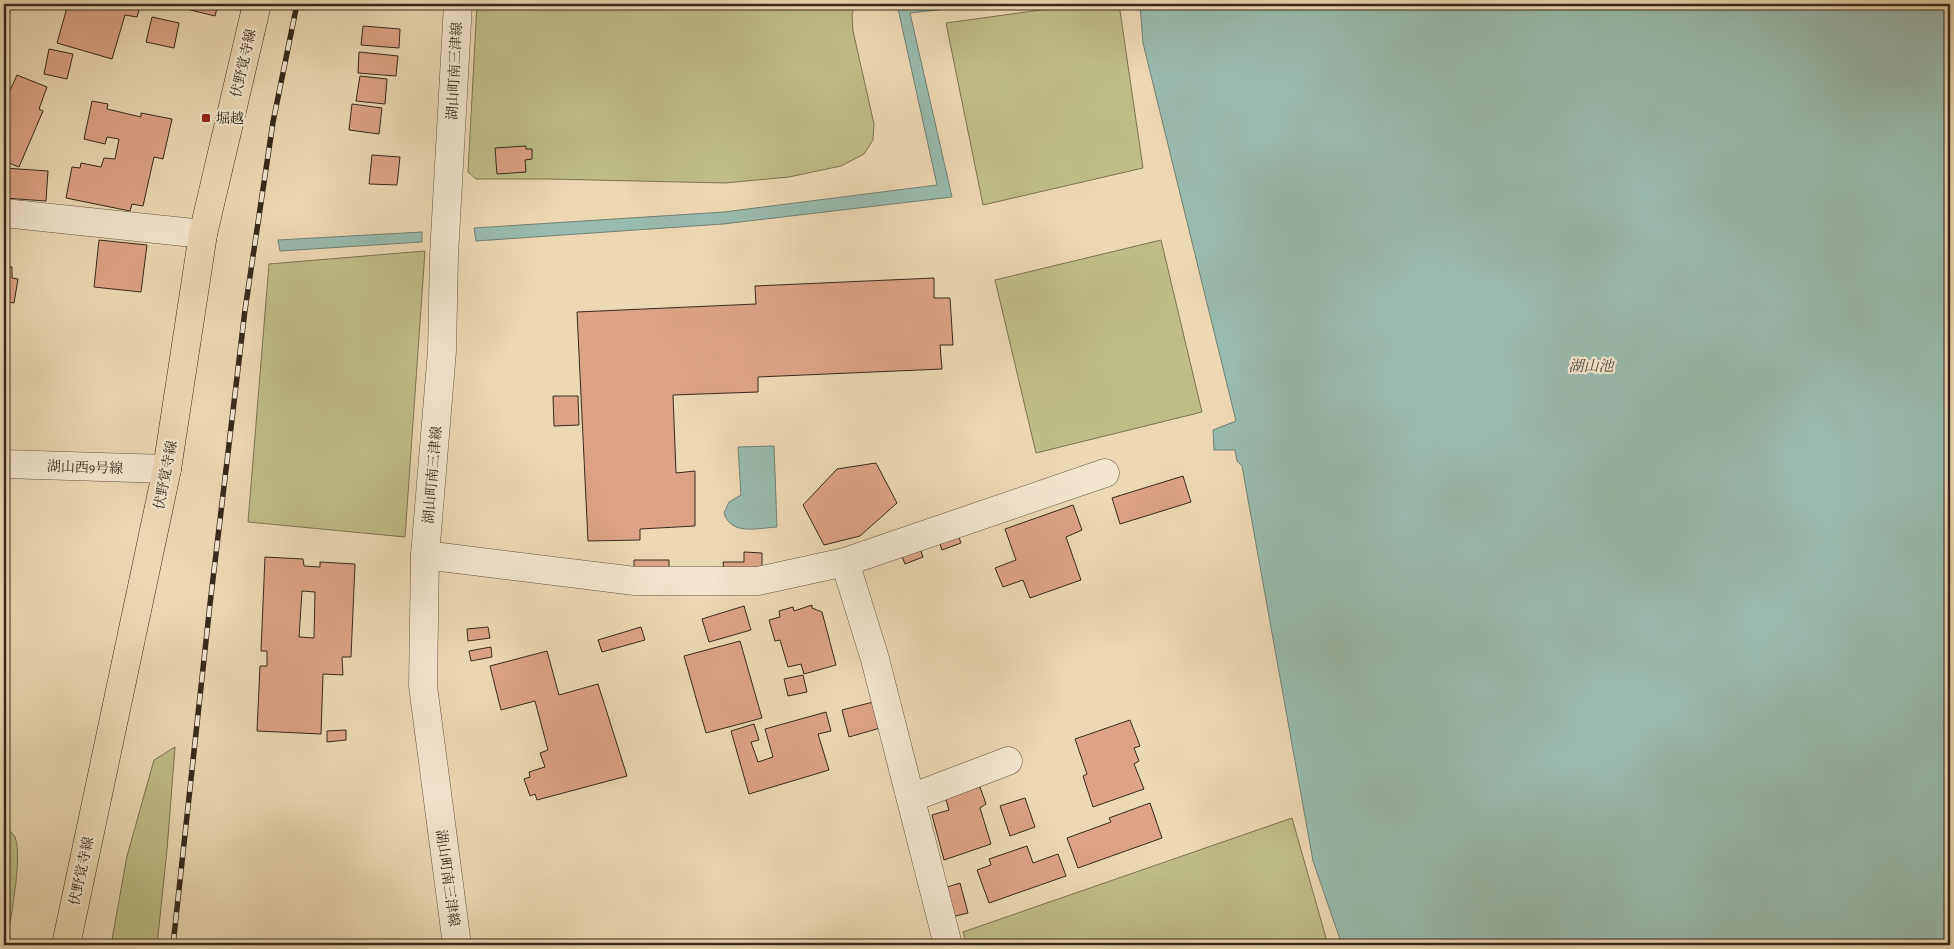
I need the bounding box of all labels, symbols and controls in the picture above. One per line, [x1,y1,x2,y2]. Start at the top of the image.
street label: 湖山町南三津線 [442,22,467,120]
street label: 伏野覚寺線 [226,27,261,99]
place label: 堀越 [216,109,244,128]
marker: 堀越 [200,112,212,124]
water label: 湖山池 [1568,356,1615,376]
street label: 湖山町南三津線 [419,425,446,525]
street label: 伏野覚寺線 [149,439,181,511]
street label: 湖山西9号線 [46,457,123,478]
street label: 湖山町南三津線 [431,828,464,928]
street label: 伏野覚寺線 [65,835,98,907]

